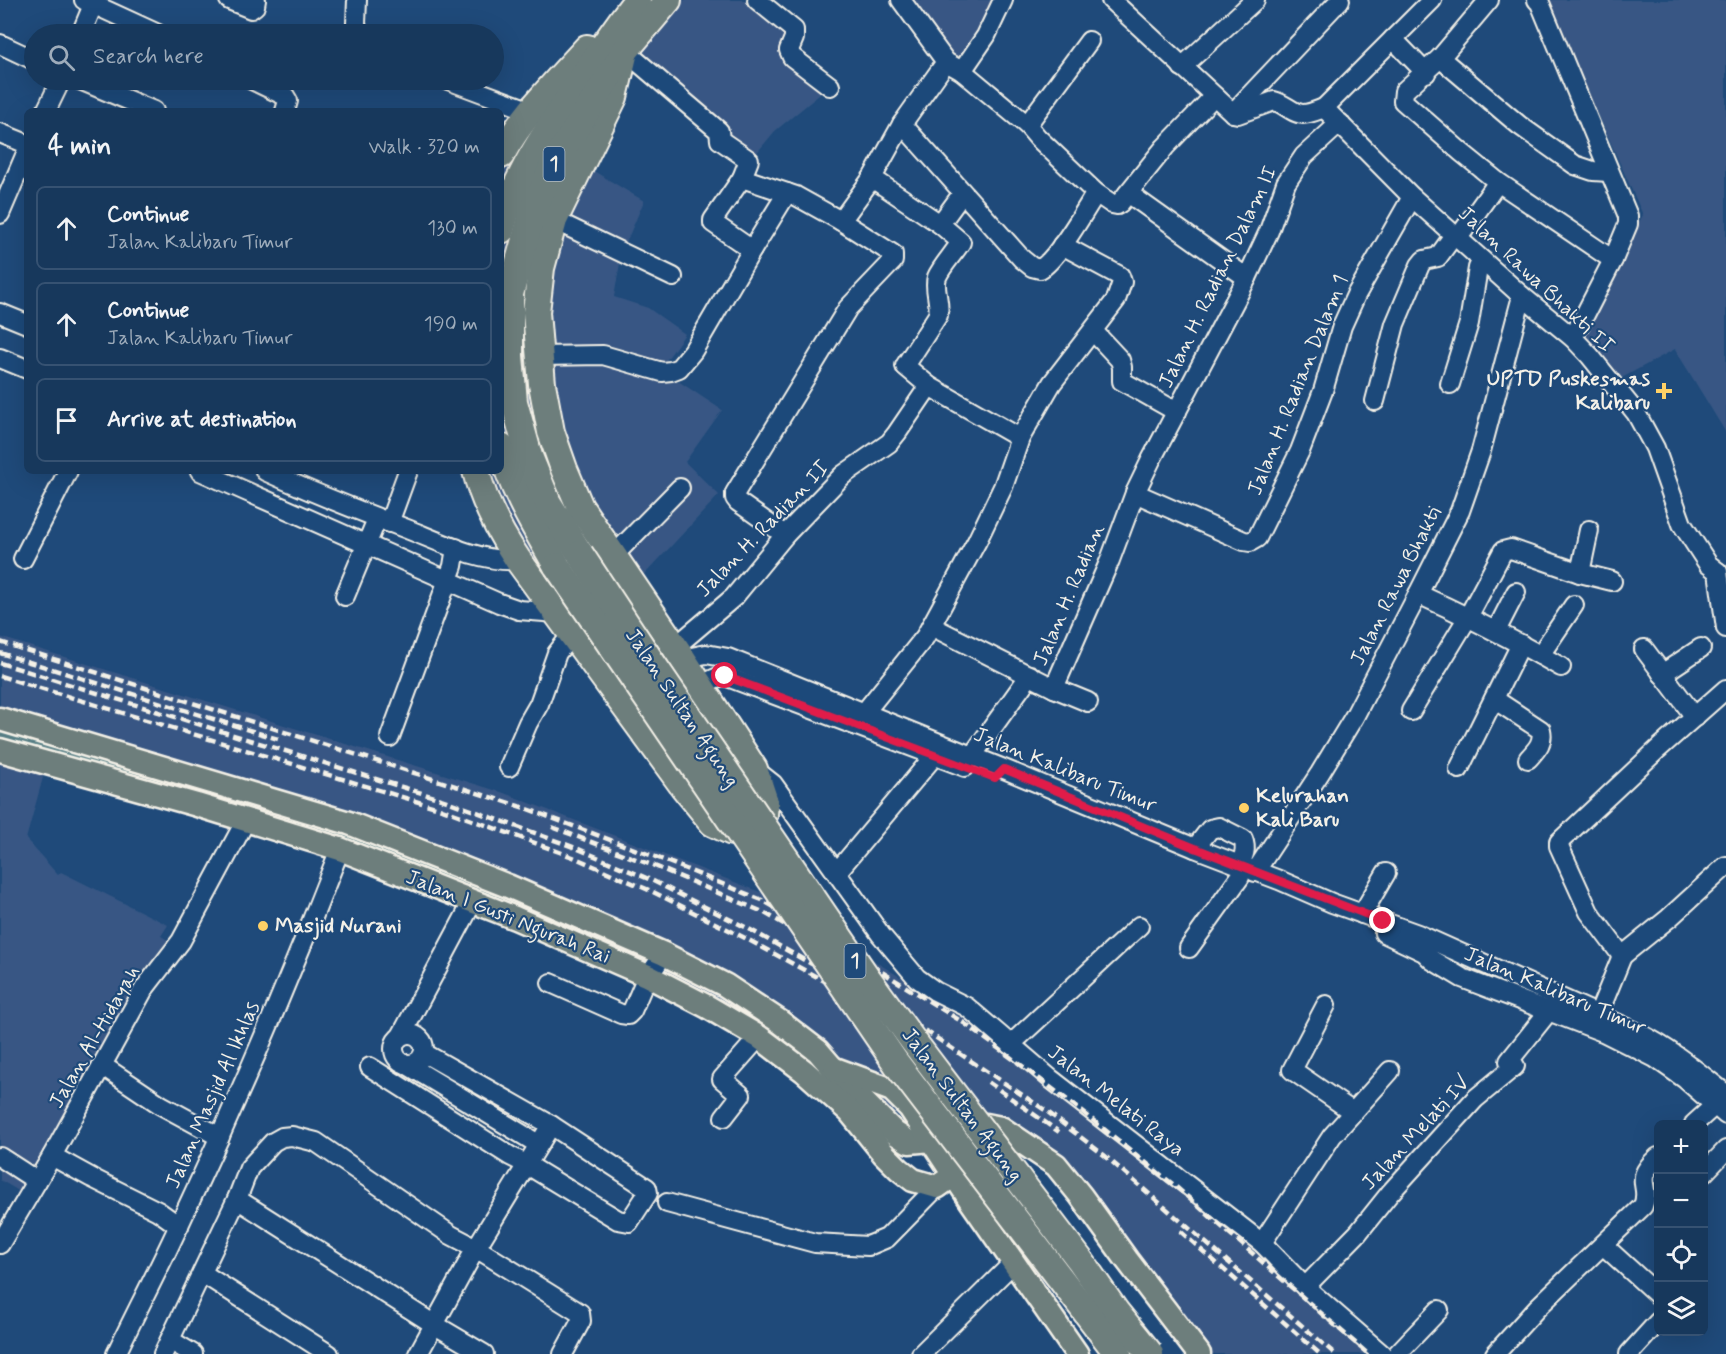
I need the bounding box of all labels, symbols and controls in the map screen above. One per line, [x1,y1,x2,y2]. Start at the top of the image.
search box [24,24,504,90]
icon: search [45,41,78,74]
text: Search here [93,43,204,71]
text: 4 min [48,130,111,164]
text: Walk · 320 m [368,134,480,161]
road number: 1 [544,147,564,181]
street label: Jalan H. Radian Dalam II [1152,161,1284,393]
street label: Jalan Rawa Bhakti II [1452,200,1620,360]
text: Continue [107,201,189,229]
icon: ahead [50,212,83,245]
text: 130 m [427,215,478,242]
text: Jalan Kalibaru Timur [107,229,292,256]
street label: Jalan H. Radian Dalam 1 [1241,270,1355,500]
text: Continue [107,297,189,325]
icon: ahead [50,308,83,341]
text: 190 m [424,311,478,338]
text: Jalan Kalibaru Timur [107,325,292,352]
place label: UPTD Puskesmas Kalibaru [1487,365,1651,417]
marker: UPTD Puskesmas Kalibaru [1655,382,1673,400]
icon: arrive [50,404,83,437]
text: Arrive at destination [107,406,297,434]
street label: Jalan H. Radian II [690,454,836,604]
street label: Jalan Rawa Bhakti [1344,502,1448,670]
street label: Jalan H. Radian [1026,519,1112,670]
street label: Jalan Sultan Agung [617,623,746,794]
route start [711,662,737,688]
street label: Jalan Kalibaru Timur [969,721,1161,820]
place label: Kelurahan Kali Baru [1256,782,1349,834]
marker: Kelurahan Kali Baru [1237,801,1251,815]
street label: Jalan I Gusti Ngurah Rai [401,863,614,973]
route end [1369,907,1395,933]
place label: Masjid Nurani [275,912,402,940]
marker: Masjid Nurani [256,919,270,933]
street label: Jalan Kalibaru Timur [1460,940,1650,1042]
road number: 1 [844,944,866,978]
street label: Jalan Al-Hidayah [43,960,147,1114]
street label: Jalan Masjid Al Ikhlas [159,997,267,1193]
street label: Jalan Sultan Agung [893,1022,1029,1189]
street label: Jalan Melati Raya [1042,1039,1190,1163]
street label: Jalan Melati IV [1355,1069,1477,1197]
map controls [1654,1120,1708,1336]
button: + [1654,1120,1708,1174]
button: − [1654,1174,1708,1228]
button: locate [1654,1228,1708,1282]
button: layers [1654,1282,1708,1336]

